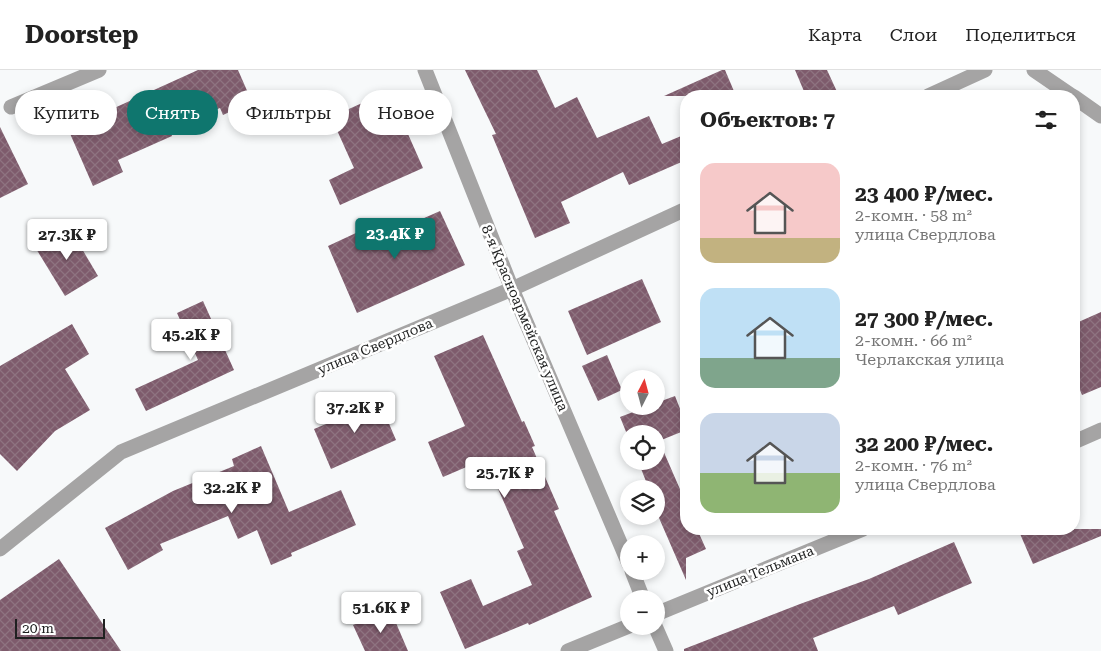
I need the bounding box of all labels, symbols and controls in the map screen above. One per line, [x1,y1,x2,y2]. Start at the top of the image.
text: Doorstep [25,21,138,49]
text: Карта [808,24,862,45]
text: Слои [890,24,937,45]
text: Поделиться [965,24,1076,45]
chip: Купить [15,90,117,135]
chip: Снять [127,90,218,135]
chip: Фильтры [228,90,349,135]
chip: Новое [359,90,452,135]
icon: filters [1032,106,1060,134]
text: Объектов: 7 [700,108,835,132]
text: 23 400 ₽/мес. [855,182,993,206]
icon: home [740,183,800,243]
text: 2-комн. · 58 m² [855,206,972,225]
pin: 27.3K ₽ [21,218,113,261]
pin: 23.4K ₽ [349,218,441,260]
street label: 8-я Красноармейская улица [478,223,572,414]
text: 23.4K ₽ [366,224,424,243]
text: 27.3K ₽ [38,225,96,244]
text: улица Свердлова [855,225,996,244]
text: 27 300 ₽/мес. [855,307,993,331]
icon: home [740,308,800,368]
street label: улица Свердлова [315,314,435,377]
pin: 45.2K ₽ [145,318,237,361]
text: 45.2K ₽ [162,325,220,344]
text: 2-комн. · 66 m² [855,331,972,350]
text: Черлакская улица [855,350,1004,369]
north arrow [620,370,665,415]
map controls [620,370,665,635]
pin: 37.2K ₽ [309,392,401,434]
text: 37.2K ₽ [326,398,384,417]
button: locate [620,425,665,470]
text: 32 200 ₽/мес. [855,432,993,456]
icon: home [740,433,800,493]
pin: 25.7K ₽ [459,456,551,499]
text: 2-комн. · 76 m² [855,456,972,475]
text: 25.7K ₽ [476,463,534,482]
pin: 32.2K ₽ [186,472,278,514]
text: улица Свердлова [855,475,996,494]
text: 32.2K ₽ [203,478,261,497]
button: layers [620,480,665,525]
button: + [620,535,665,580]
street label: улица Тельмана [704,542,816,600]
button: − [620,590,665,635]
pin: 51.6K ₽ [335,592,427,634]
text: 51.6K ₽ [352,598,410,617]
scale bar [15,616,105,639]
text: 20 m [22,620,54,636]

